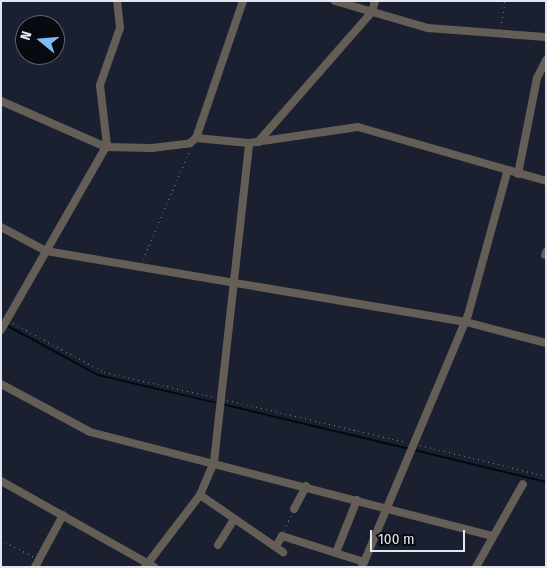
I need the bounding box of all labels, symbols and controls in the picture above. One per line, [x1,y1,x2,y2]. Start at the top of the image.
north arrow [15,15,65,65]
text: N [17,29,35,42]
scale bar [372,520,467,552]
text: 100 m [378,530,415,548]

